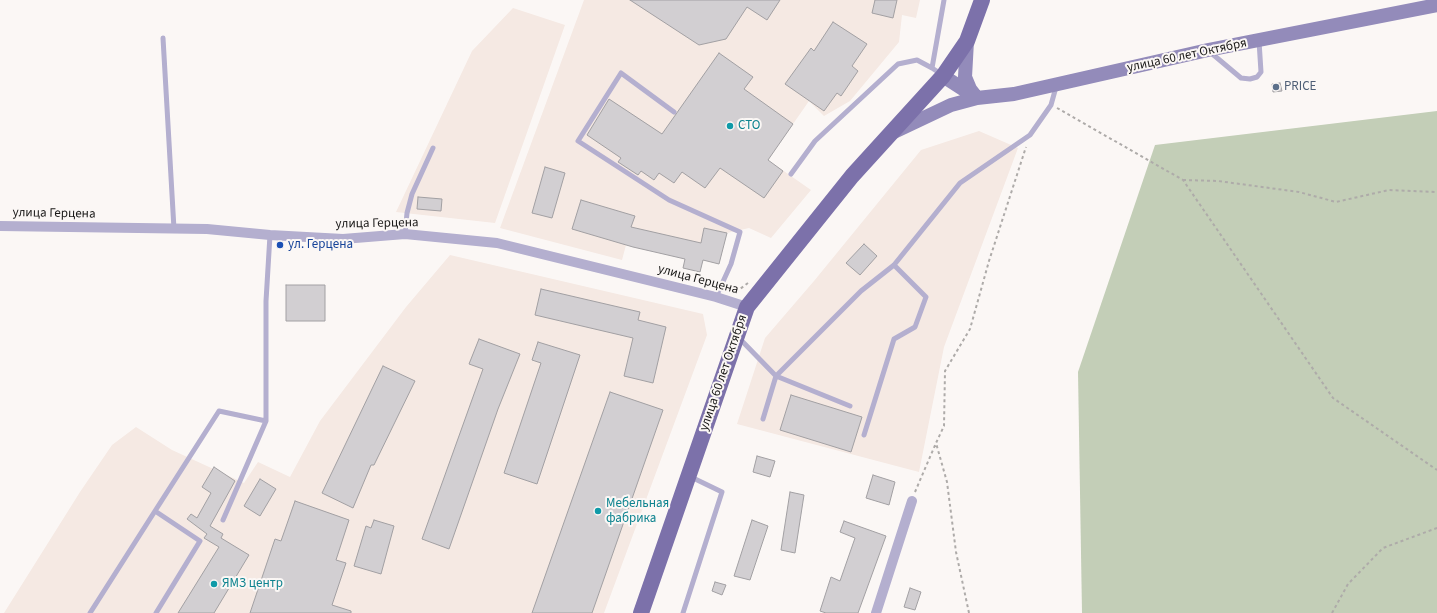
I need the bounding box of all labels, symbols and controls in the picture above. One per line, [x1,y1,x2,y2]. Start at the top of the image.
street label: улица 60 лет Октября [1126,36,1248,76]
place label: PRICE [1284,79,1316,95]
marker: PRICE [1271,82,1281,92]
place label: СТО [738,118,760,134]
marker: СТО [725,121,735,131]
street label: улица Герцена [12,205,96,223]
street label: улица Герцена [335,215,419,233]
place label: ул. Герцена [288,237,353,253]
marker: ул. Герцена [275,240,285,250]
street label: улица Герцена [656,262,740,298]
street label: улица 60 лет Октября [697,313,751,433]
place label: Мебельная фабрика [606,496,669,527]
marker: Мебельная фабрика [593,506,603,516]
place label: ЯМЗ центр [222,576,283,592]
marker: ЯМЗ центр [209,579,219,589]

